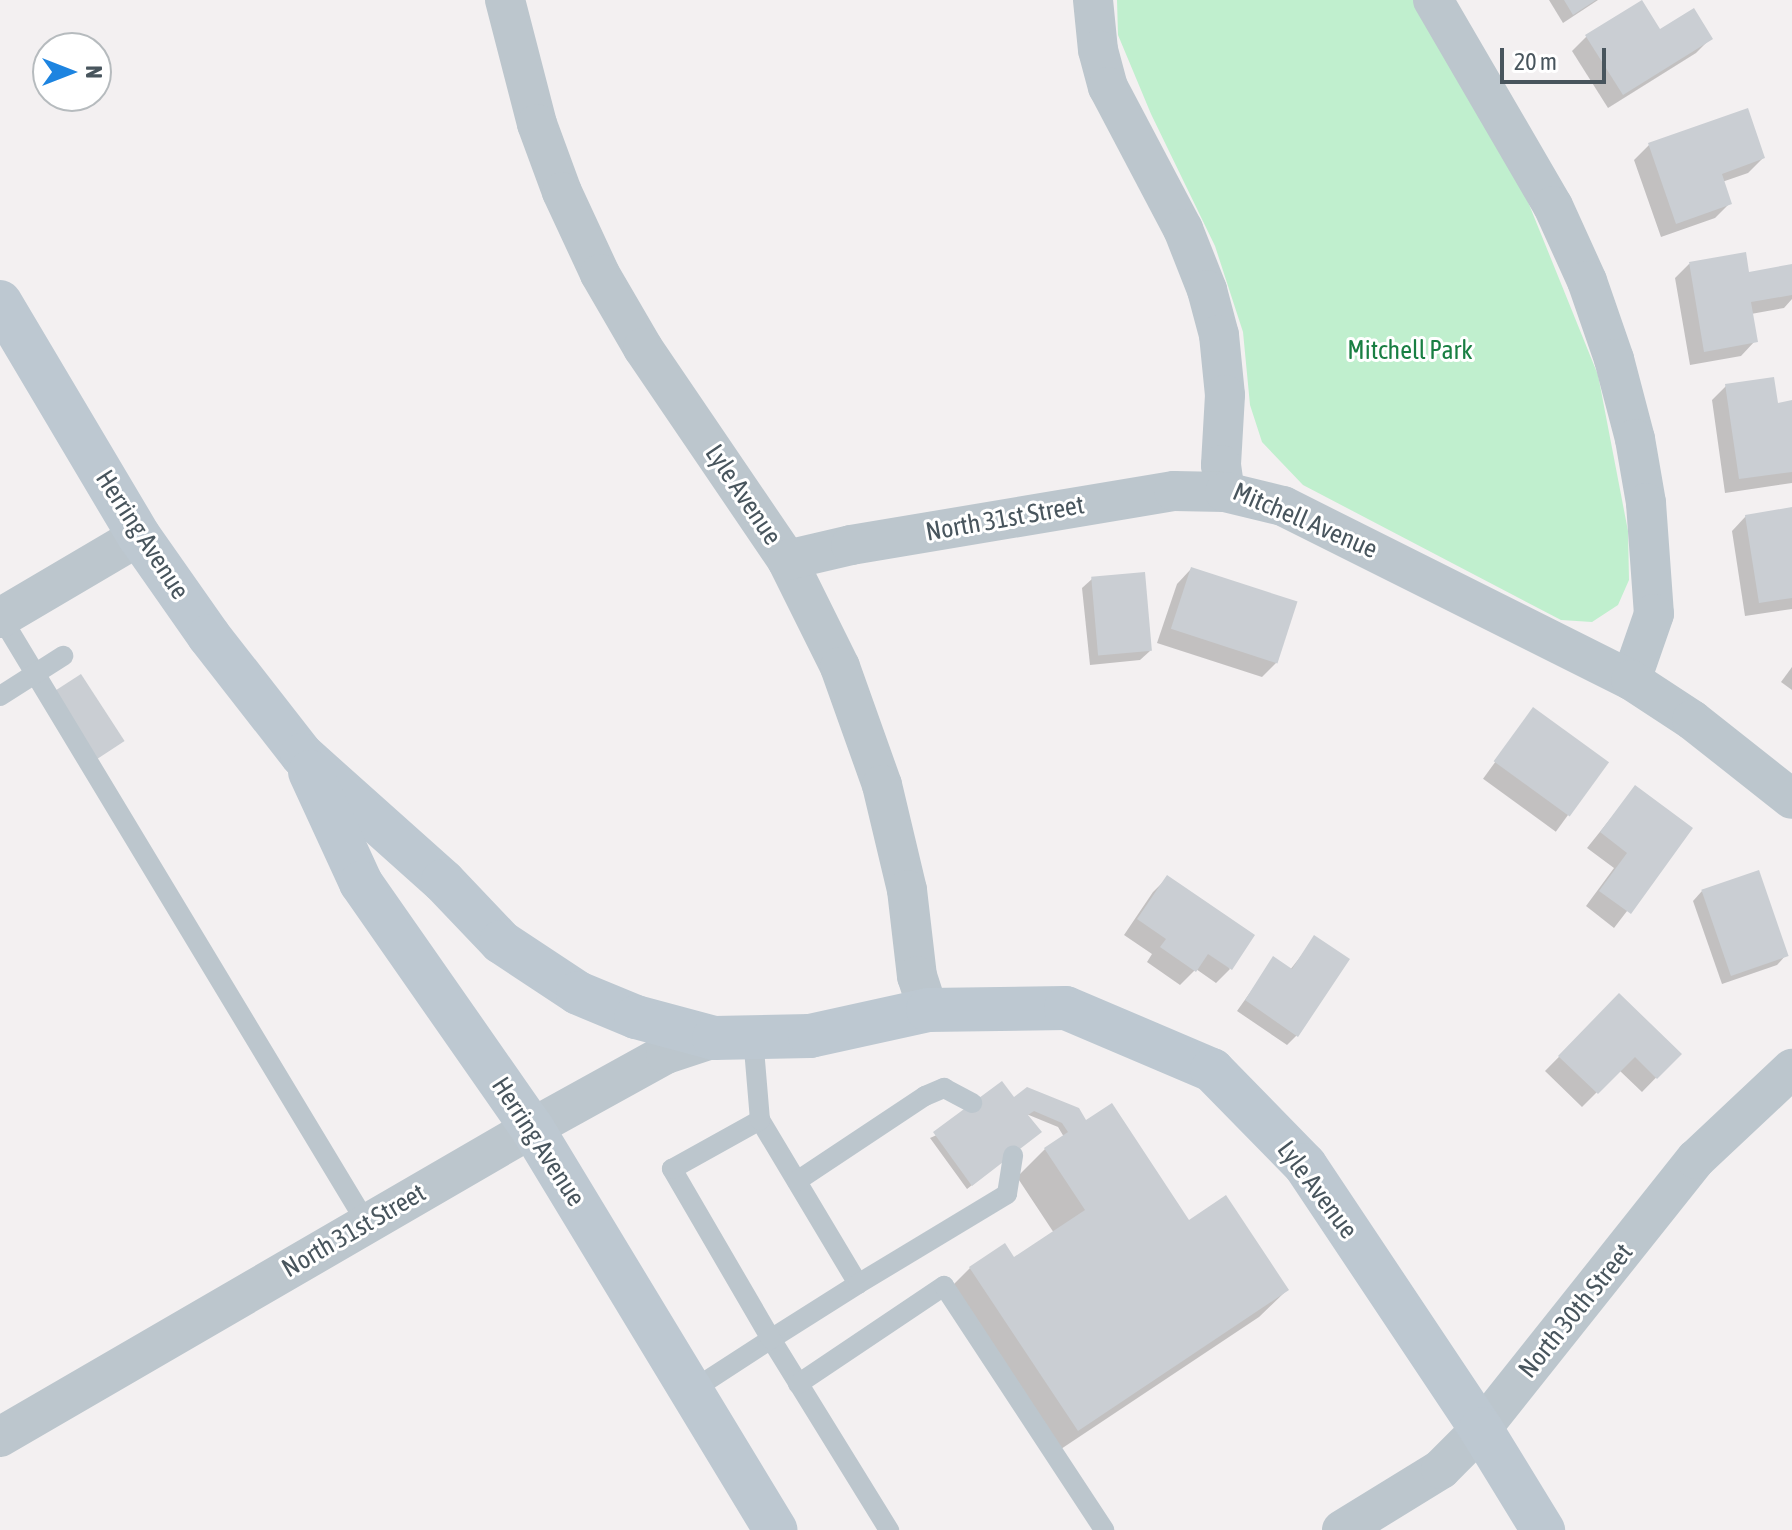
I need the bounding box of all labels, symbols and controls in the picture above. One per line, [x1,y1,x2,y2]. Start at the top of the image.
north arrow [32,32,112,112]
scale bar [1504,32,1610,82]
text: 20 m [1514,48,1557,75]
text: N [81,66,107,78]
park label: Mitchell Park [1347,335,1473,367]
street label: Lyle Avenue [698,439,788,551]
street label: Herring Avenue [89,465,195,605]
street label: Mitchell Avenue [1228,477,1382,565]
street label: North 31st Street [923,490,1087,548]
street label: Herring Avenue [485,1072,591,1212]
street label: Lyle Avenue [1270,1135,1364,1245]
street label: North 31st Street [277,1177,431,1285]
street label: North 30th Street [1512,1238,1640,1384]

